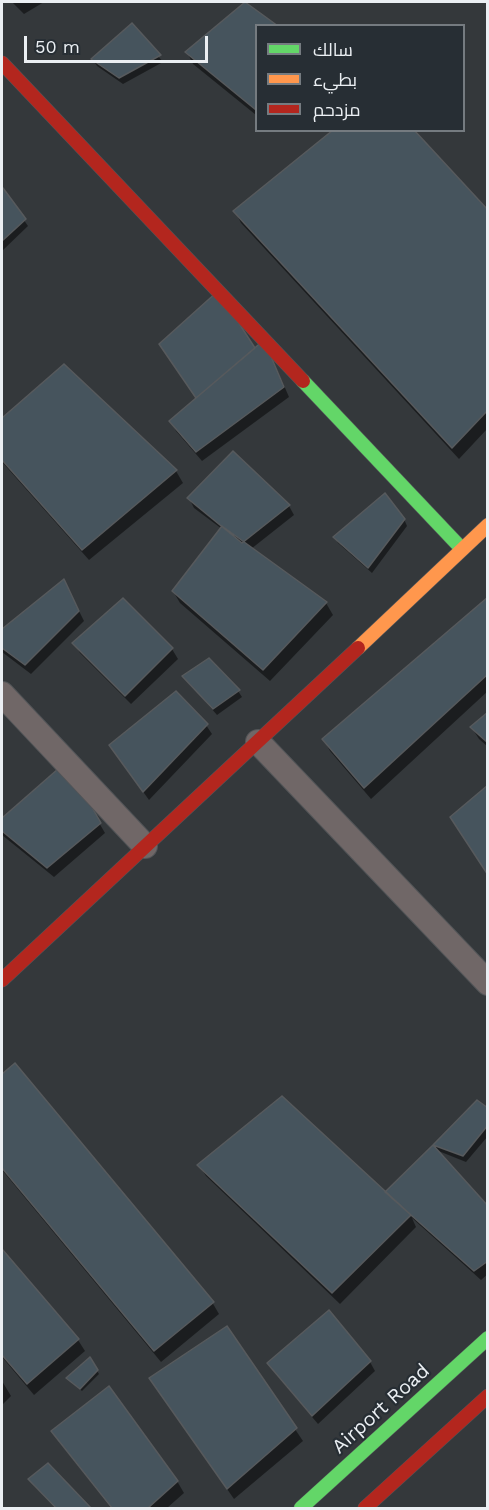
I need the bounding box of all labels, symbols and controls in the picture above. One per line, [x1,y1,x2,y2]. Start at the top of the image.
scale bar [27,24,212,62]
legend [255,24,465,132]
text: 50 m [35,36,80,57]
text: سالك [313,39,353,60]
text: بطيء [313,69,357,90]
text: مزدحم [313,99,361,120]
street label: Airport Road [327,1359,435,1459]

